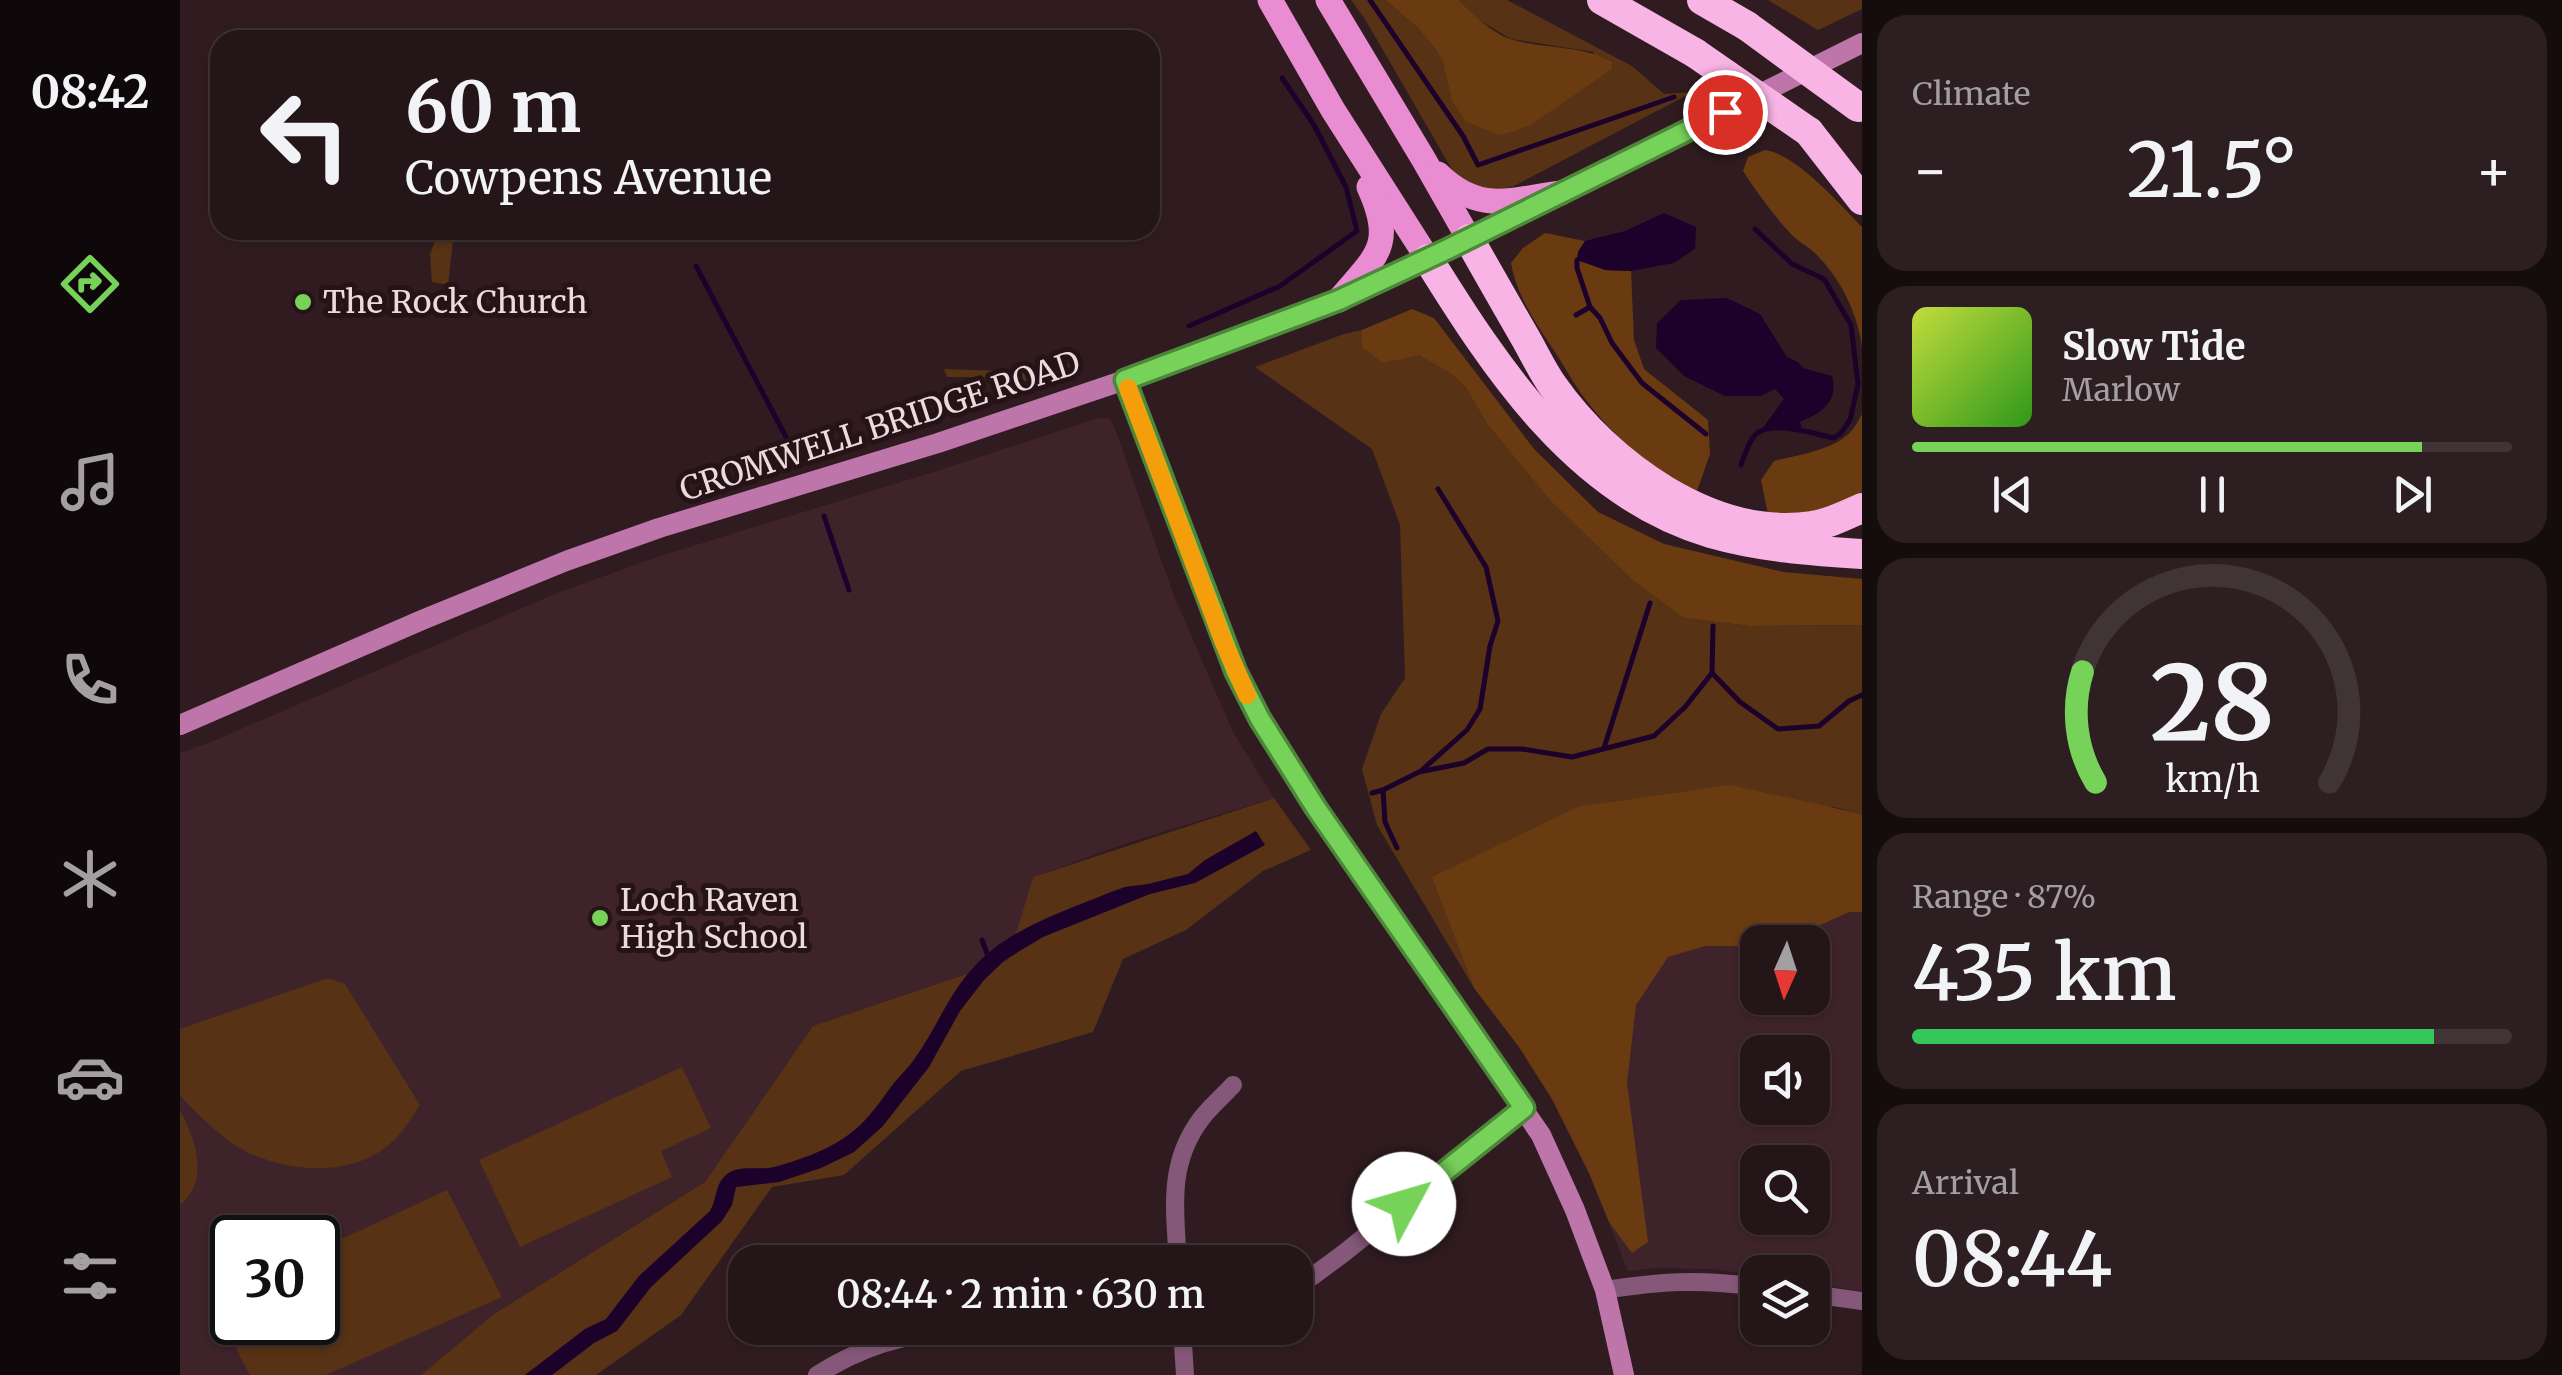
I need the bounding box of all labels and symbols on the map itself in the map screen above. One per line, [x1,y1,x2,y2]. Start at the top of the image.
pin [1683,70,1768,155]
place label: The Rock Church [323,282,587,322]
marker: The Rock Church [292,291,314,313]
street label: CROMWELL BRIDGE ROAD [675,342,1085,510]
place label: Loch Raven High School [620,880,807,957]
marker: Loch Raven High School [589,907,611,929]
north arrow [1740,925,1830,1015]
position arrow [1352,1152,1456,1256]
speed limit sign: 30 [210,1215,340,1345]

